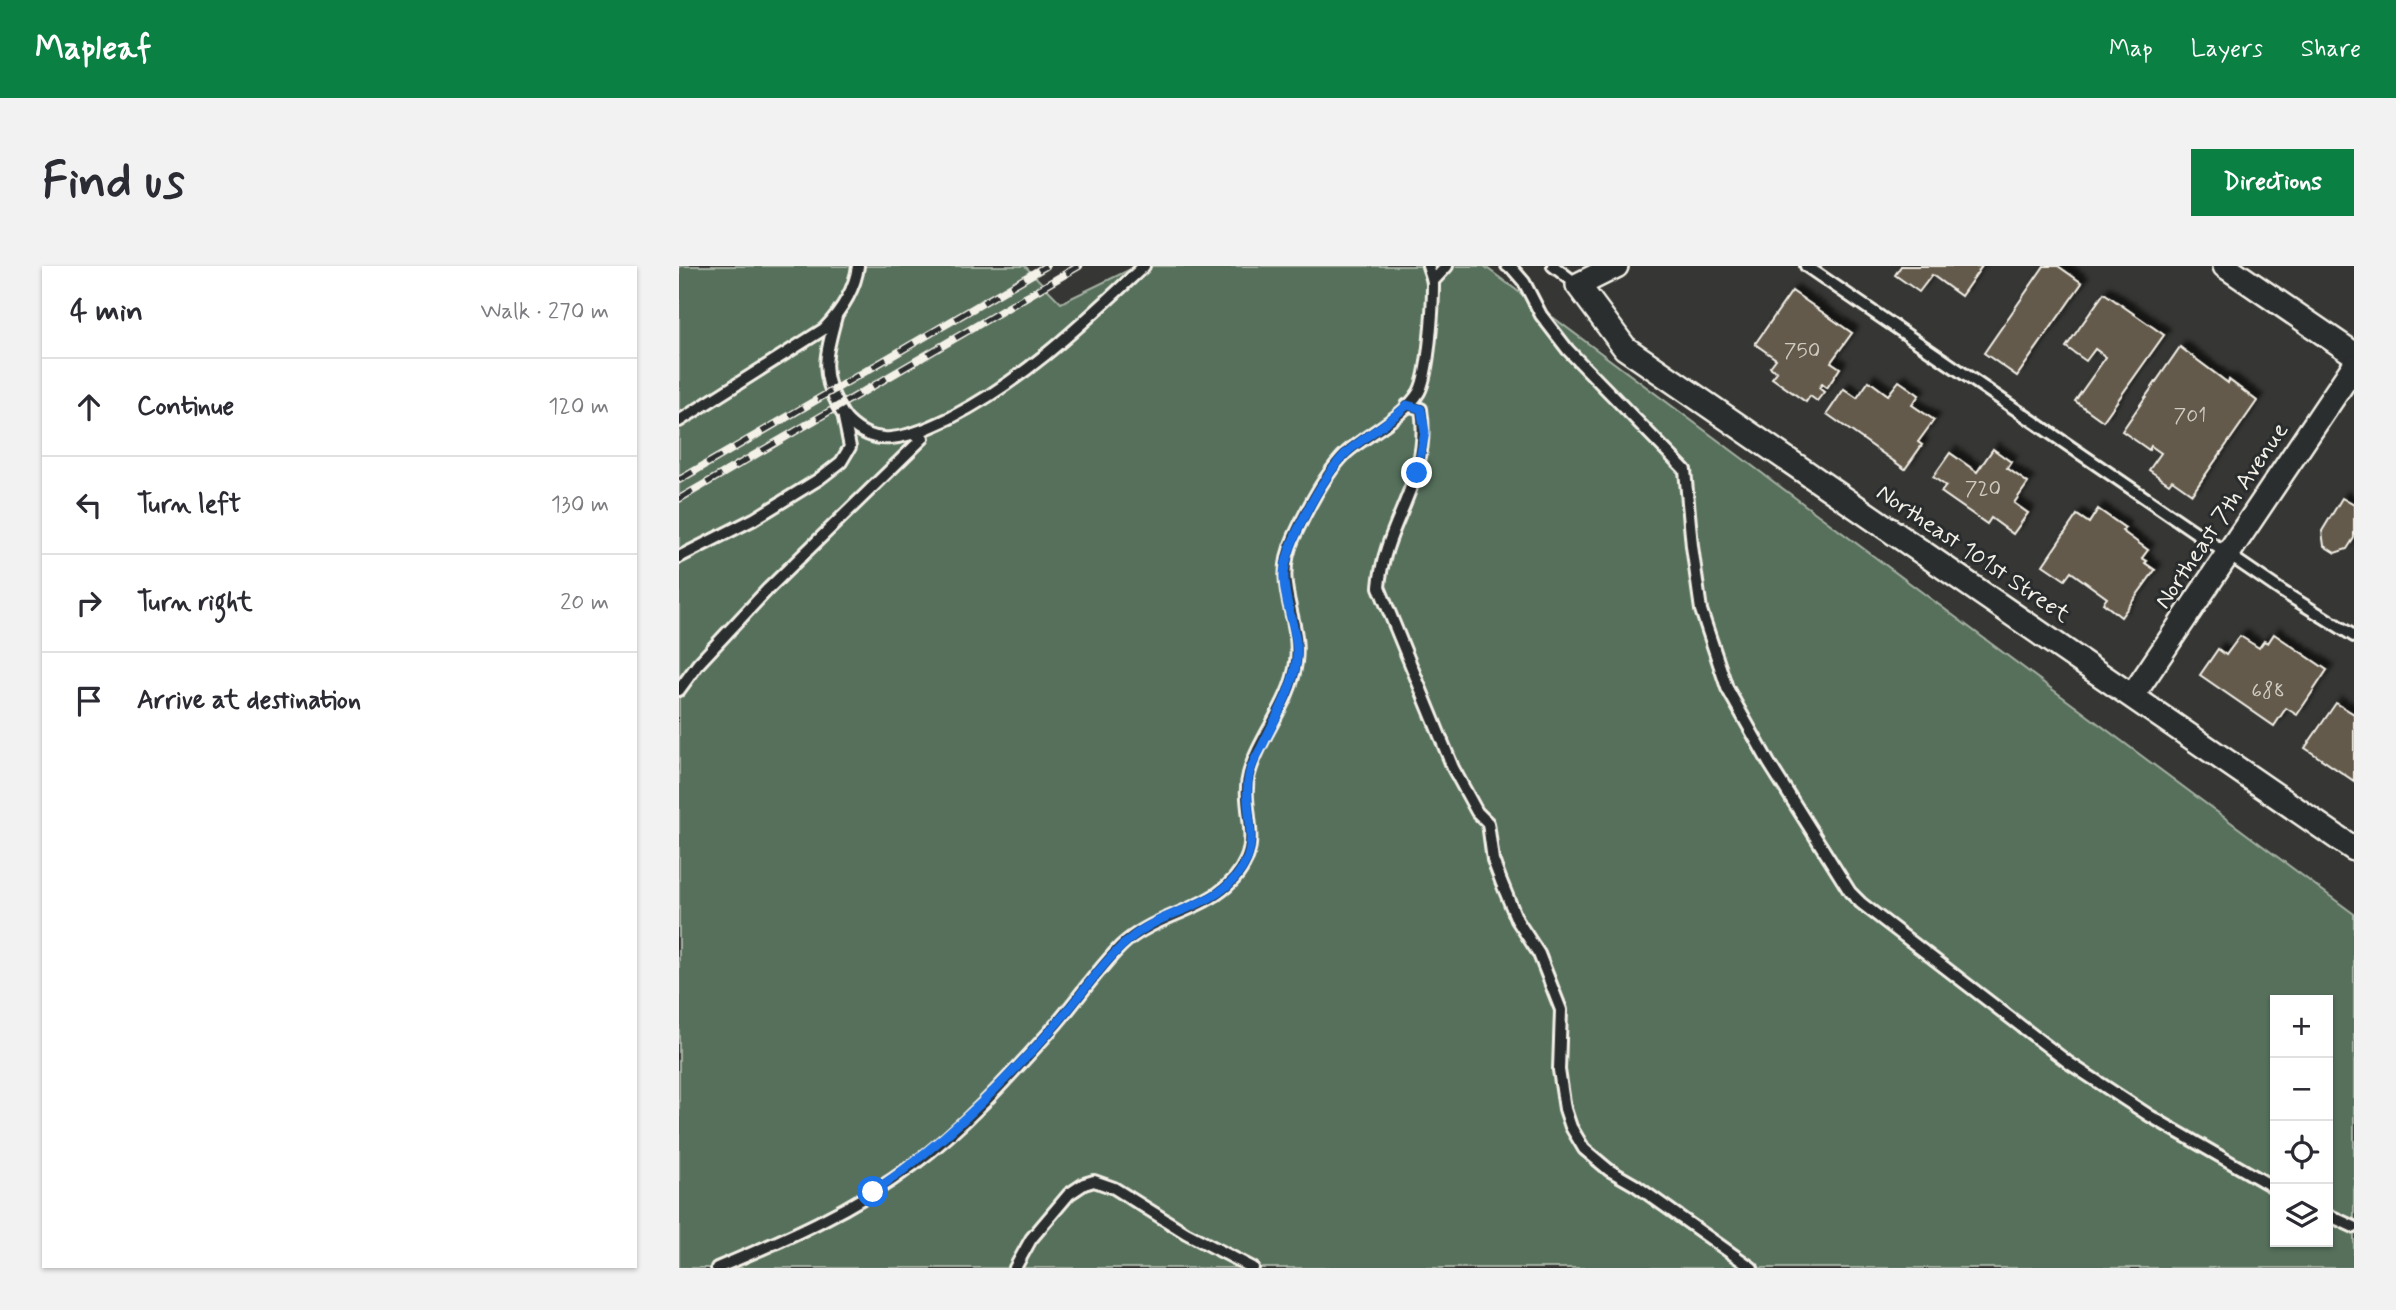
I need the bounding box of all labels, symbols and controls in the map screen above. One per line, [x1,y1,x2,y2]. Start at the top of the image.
text: Mapleaf [35,27,151,71]
text: Map [2109,34,2153,65]
text: Layers [2191,34,2263,65]
text: Share [2301,34,2361,65]
button: Directions [2191,149,2354,216]
text: Find us [42,150,185,215]
text: 4 min [70,292,143,331]
text: Walk · 270 m [480,297,609,327]
house number: 750 [1784,337,1820,365]
icon: ahead [70,388,108,426]
text: Continue [137,390,234,424]
text: 120 m [548,392,609,422]
house number: 701 [2174,402,2206,430]
street label: Northeast 7th Avenue [2148,416,2296,615]
route end [1401,457,1432,488]
house number: 720 [1965,475,2001,503]
street label: Northeast 101st Street [1870,477,2076,631]
icon: left [70,486,108,524]
text: Turn left [137,488,241,522]
text: 130 m [551,490,609,520]
icon: right [70,584,108,622]
text: Turn right [137,586,253,620]
text: 20 m [560,588,609,618]
house number: 688 [2251,677,2285,705]
icon: arrive [70,682,108,720]
text: Arrive at destination [137,684,361,718]
map controls [2270,995,2333,1247]
button: + [2270,995,2333,1058]
button: − [2270,1058,2333,1121]
button: locate [2270,1121,2333,1184]
route start [857,1176,888,1207]
button: layers [2270,1184,2333,1247]

